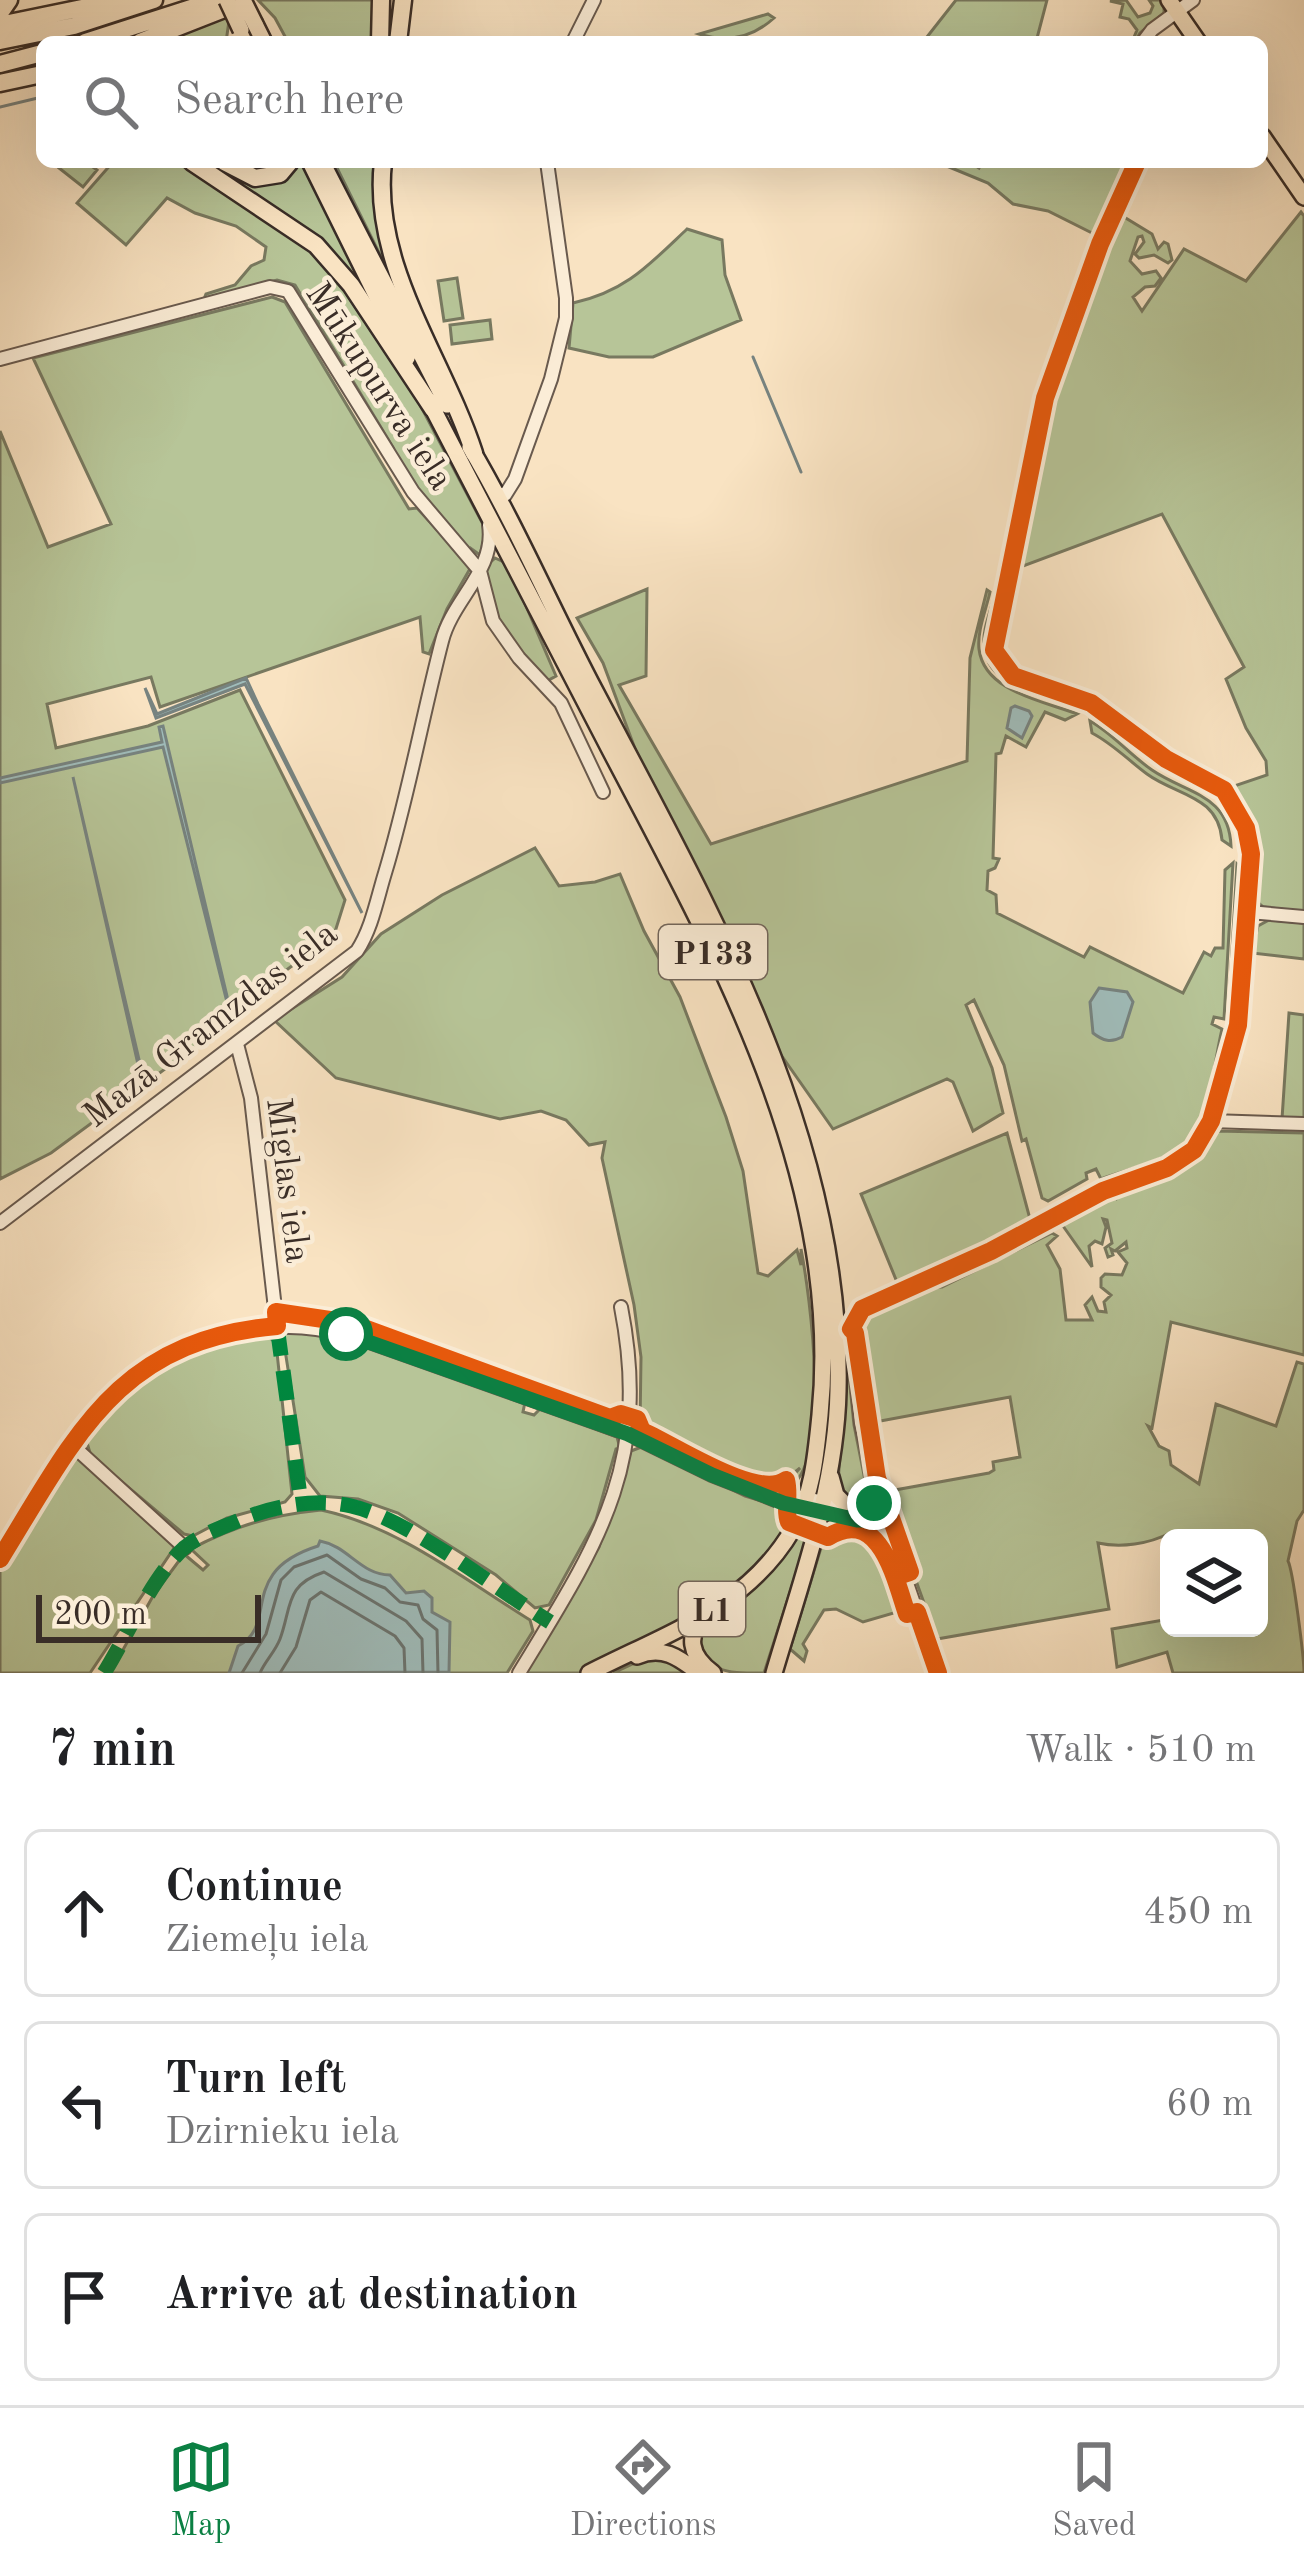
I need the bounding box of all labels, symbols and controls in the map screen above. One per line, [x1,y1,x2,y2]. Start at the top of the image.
search box [36,36,1268,168]
icon: search [78,69,144,135]
text: Search here [174,79,404,124]
street label: Mūkupurva iela [297,277,458,498]
street label: Mazā Gramzdas iela [78,916,345,1136]
road number: P133 [659,925,767,979]
street label: Miglas iela [258,1096,314,1265]
route start [319,1307,373,1361]
route end [847,1476,901,1530]
map controls [1160,1529,1268,1637]
button: layers [1160,1529,1268,1637]
road number: L1 [679,1582,745,1636]
scale bar [36,1589,261,1642]
text: 200 m [54,1599,147,1632]
text: 7 min [48,1726,176,1777]
text: Walk · 510 m [1025,1731,1256,1770]
text: Continue [165,1866,343,1911]
icon: ahead [51,1880,117,1946]
text: 450 m [1143,1893,1253,1932]
text: Ziemeļu iela [165,1921,368,1960]
text: Turn left [165,2058,346,2103]
icon: left [51,2072,117,2138]
text: 60 m [1166,2085,1253,2124]
text: Dzirnieku iela [165,2113,399,2152]
icon: arrive [51,2264,117,2330]
text: Arrive at destination [165,2274,578,2319]
tab: Map [168,2434,234,2547]
tab: Directions [570,2434,716,2547]
tab: Saved [1052,2434,1136,2547]

